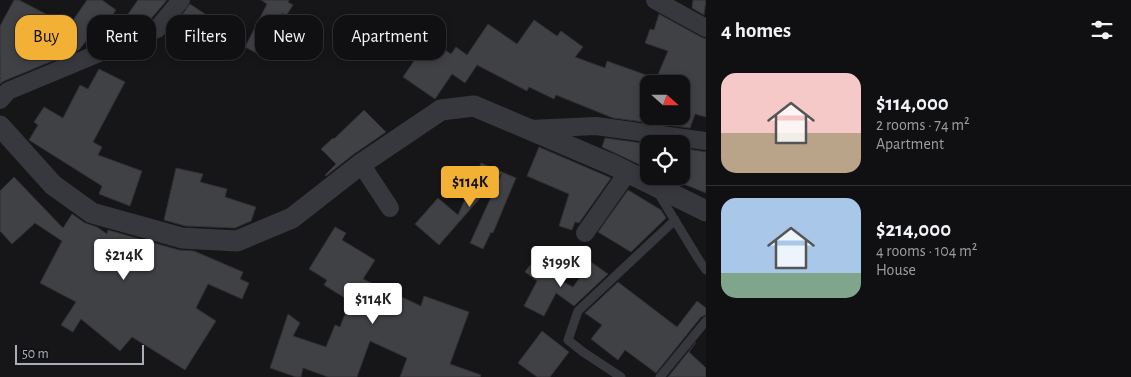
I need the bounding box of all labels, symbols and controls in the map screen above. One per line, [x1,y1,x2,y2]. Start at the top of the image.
chip: Buy [15,15,77,60]
chip: Rent [87,15,156,60]
chip: Filters [166,15,245,60]
chip: New [255,15,323,60]
chip: Apartment [333,15,446,60]
icon: filters [1088,16,1116,44]
text: 4 homes [721,20,791,41]
north arrow [640,75,690,125]
map controls [640,75,690,185]
icon: home [761,93,821,153]
text: $114,000 [876,93,949,114]
text: 2 rooms · 74 m² [876,117,970,133]
button: locate [640,135,690,185]
text: Apartment [876,136,944,152]
pin: $114K [435,166,505,208]
text: $114K [452,174,488,190]
icon: home [761,218,821,278]
text: $214,000 [876,219,951,240]
pin: $214K [89,238,159,281]
text: 4 rooms · 104 m² [876,243,977,259]
pin: $199K [526,246,596,288]
text: $214K [105,247,143,263]
text: $199K [542,254,580,270]
text: House [876,262,916,278]
pin: $114K [338,282,408,325]
text: $114K [355,291,391,307]
scale bar [15,342,144,365]
text: 50 m [22,347,49,361]

